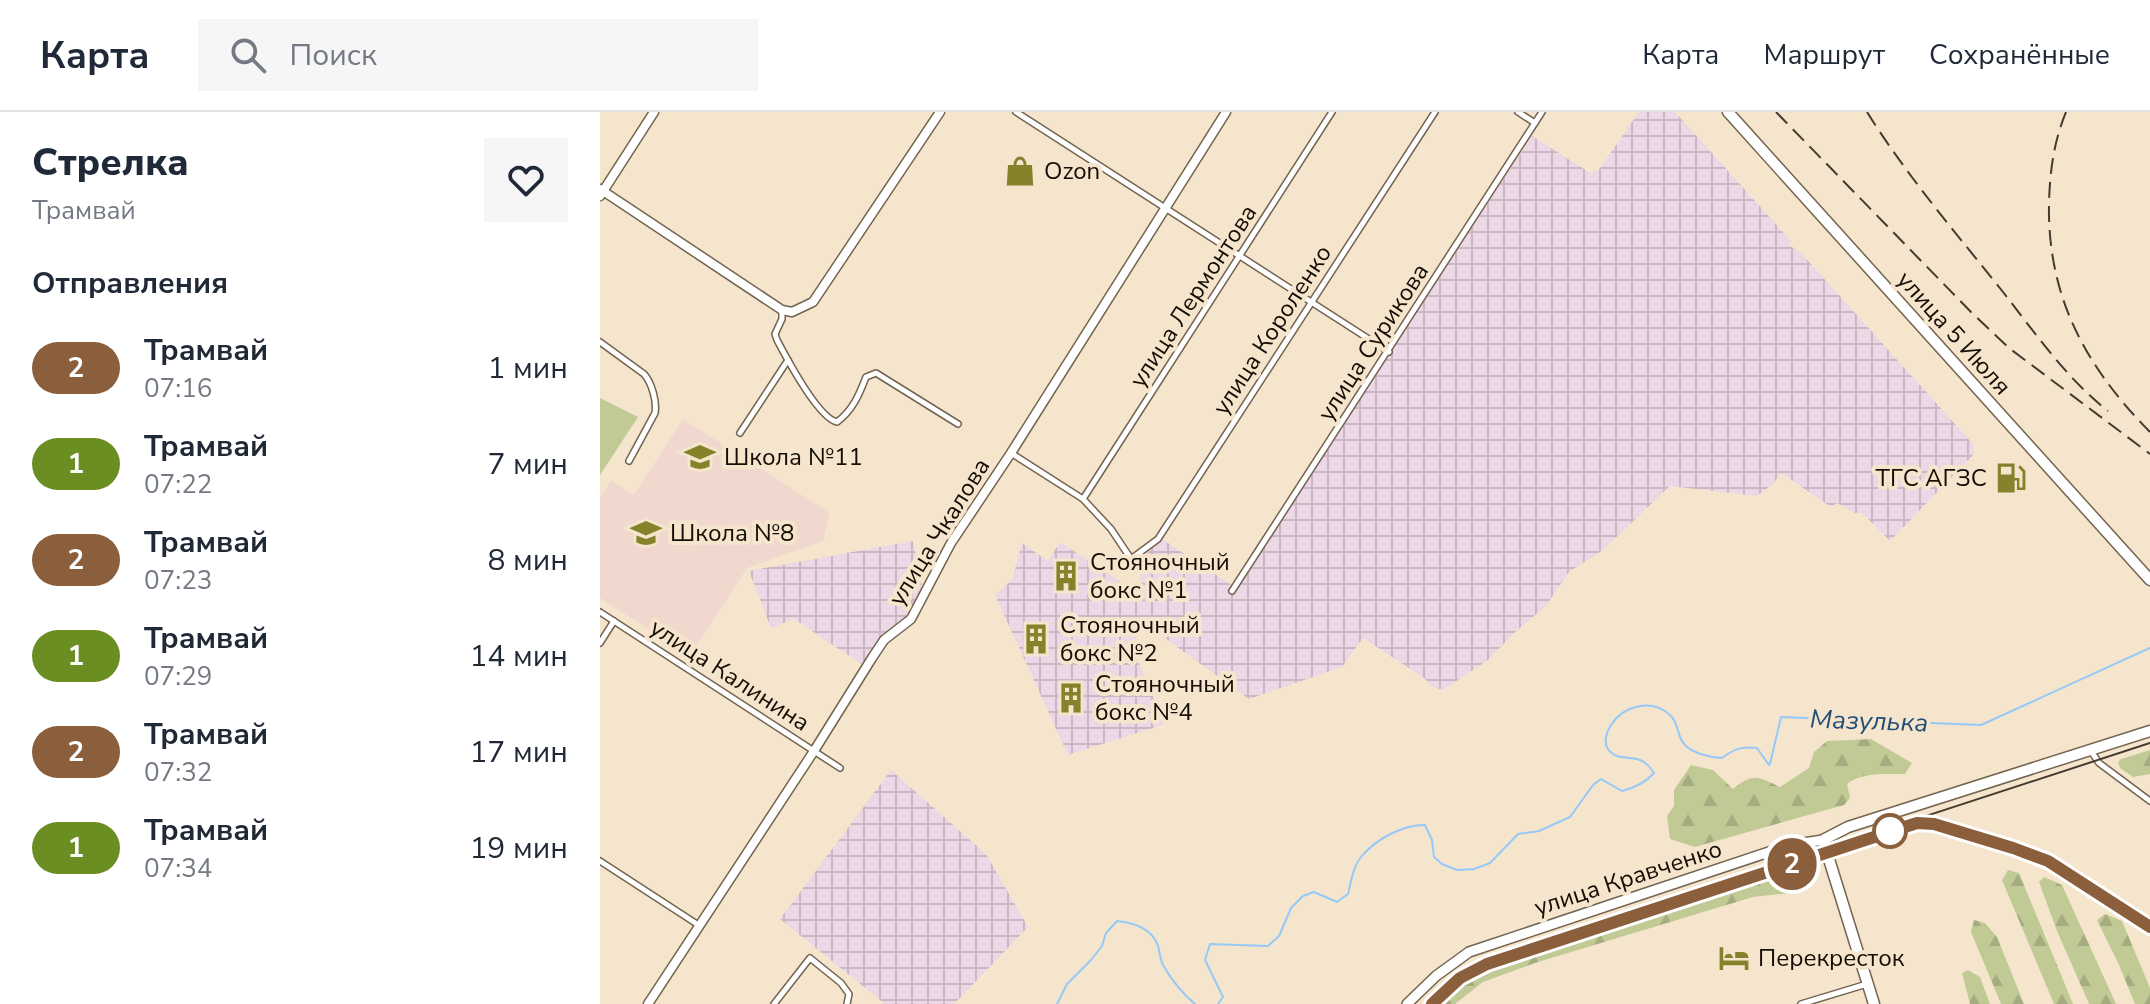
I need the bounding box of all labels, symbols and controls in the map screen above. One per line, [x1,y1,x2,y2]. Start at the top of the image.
search box [198,19,758,91]
text: Карта [40,30,150,81]
icon: search [226,33,270,77]
text: Поиск [290,35,377,76]
text: Карта [1642,36,1719,74]
text: Маршрут [1763,36,1885,74]
text: Сохранённые [1929,36,2110,74]
text: Стрелка [32,137,189,188]
button: heart [484,138,568,222]
shop icon: Ozon [1003,154,1037,188]
place label: Ozon [1044,155,1100,187]
text: Трамвай [32,193,136,228]
street label: улица Лермонтова [1122,198,1264,394]
street label: улица Короленко [1205,239,1339,421]
street label: улица Сурикова [1310,257,1436,427]
text: Отправления [32,263,228,304]
street label: улица 5 Июля [1890,264,2018,402]
text: Трамвай [144,330,268,371]
text: 1 мин [487,348,568,389]
text: 2 [68,349,84,387]
text: 07:16 [144,371,212,406]
text: Трамвай [144,426,268,467]
school or university icon: Школа №11 [683,440,717,474]
place label: Школа №11 [724,441,863,473]
text: 7 мин [487,444,568,485]
text: 1 [68,445,84,483]
street label: улица Чкалова [881,452,997,612]
fuel station icon: ТГС АГЗС [1994,461,2028,495]
place label: ТГС АГЗС [1875,462,1987,494]
text: 07:22 [144,467,212,502]
school or university icon: Школа №8 [629,516,663,550]
place label: Школа №8 [670,517,794,549]
text: Трамвай [144,522,268,563]
text: 8 мин [487,540,568,581]
text: 2 [68,541,84,579]
place label: Стояночный бокс №1 [1090,546,1230,606]
building icon: Стояночный бокс №1 [1049,559,1083,593]
text: 07:23 [144,563,212,598]
place label: Стояночный бокс №2 [1060,609,1200,669]
street label: улица Калинина [644,611,816,739]
text: Трамвай [144,618,268,659]
building icon: Стояночный бокс №2 [1019,622,1053,656]
text: 14 мин [469,636,568,677]
text: 1 [68,637,84,675]
text: 07:29 [144,659,212,694]
place label: Стояночный бокс №4 [1095,668,1235,728]
building icon: Стояночный бокс №4 [1054,681,1088,715]
water label: Мазулька [1809,701,1929,741]
text: Трамвай [144,714,268,755]
text: 17 мин [469,732,568,773]
text: 2 [68,733,84,771]
text: 07:32 [144,755,212,790]
text: Трамвай [144,810,268,851]
unlabelled marker [1873,814,1907,848]
text: 19 мин [469,828,568,869]
text: 1 [68,829,84,867]
street label: улица Кравченко [1530,833,1726,923]
line badge: 2 [1766,838,1818,890]
text: 2 [1784,845,1800,883]
text: 07:34 [144,851,212,886]
hotel icon: Перекресток [1717,941,1751,975]
place label: Перекресток [1758,942,1905,974]

